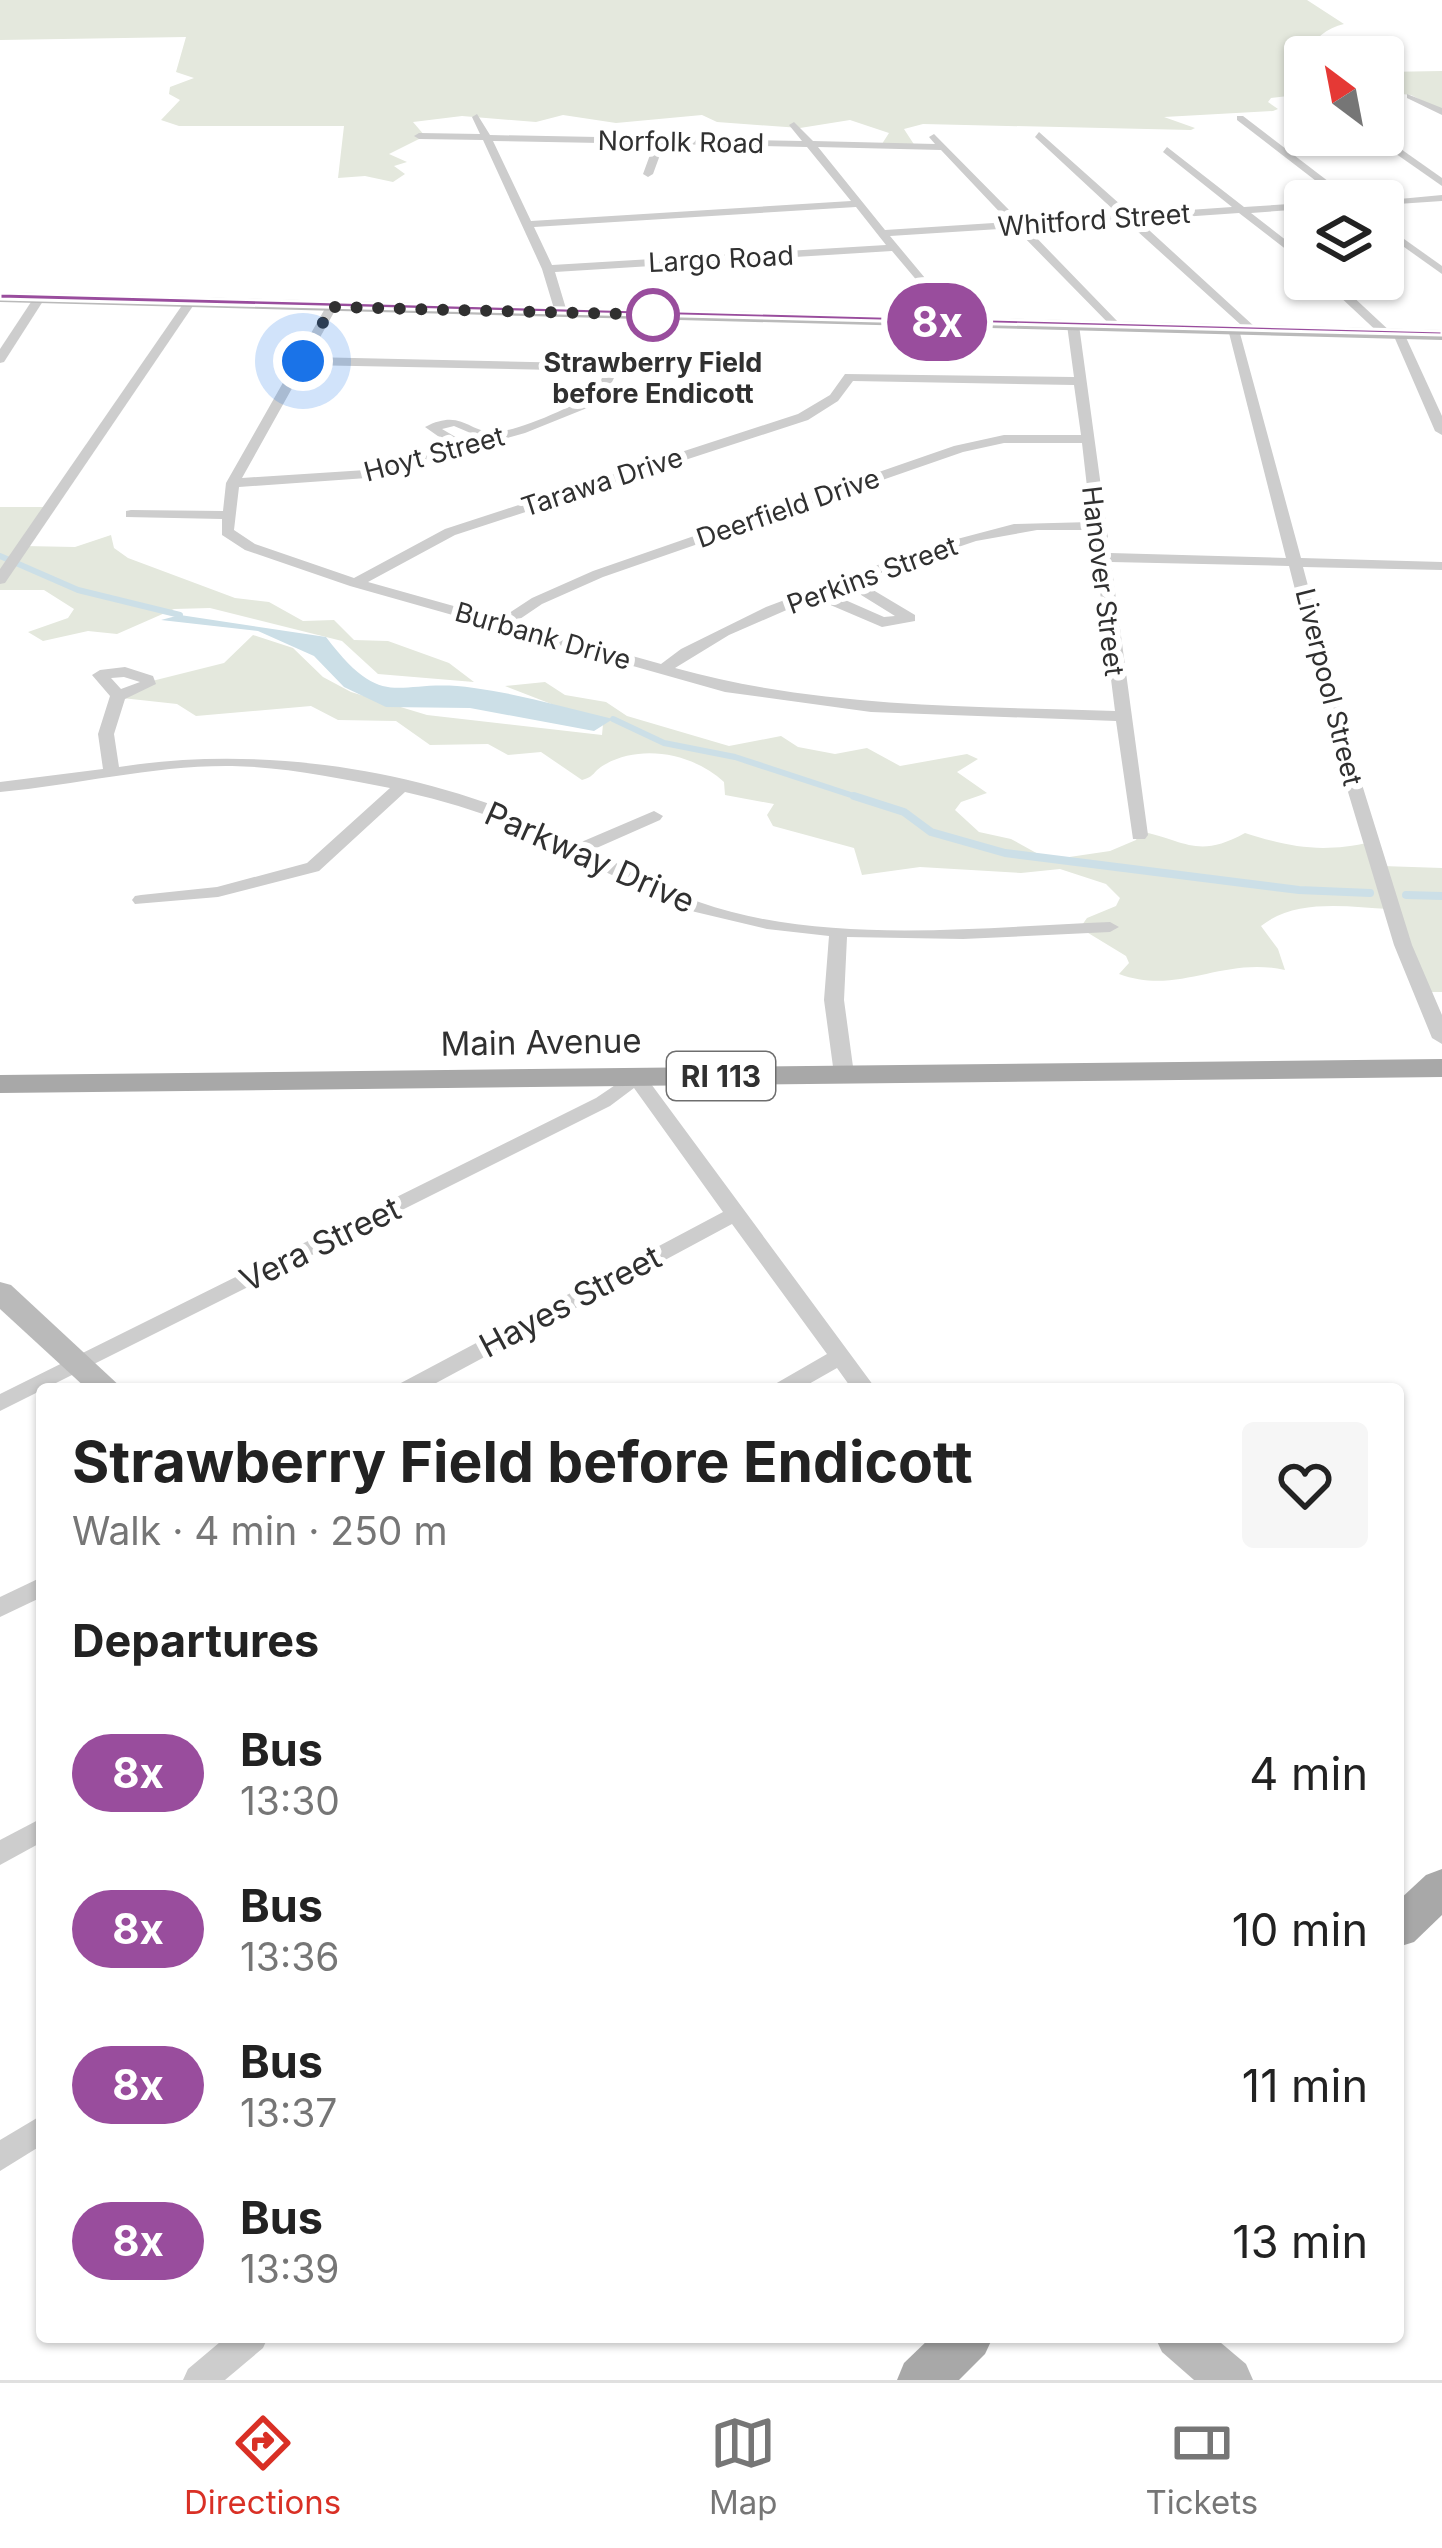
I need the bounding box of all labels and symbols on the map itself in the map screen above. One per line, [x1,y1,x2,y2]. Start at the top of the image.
north arrow [1284,36,1404,156]
street label: Norfolk Road [597,124,765,160]
street label: Whitford Street [997,197,1191,243]
street label: Largo Road [647,239,795,279]
line badge: 8x [883,283,991,361]
marker: Strawberry Field before Endicott [628,290,678,340]
your location [273,331,333,391]
place label: Strawberry Field before Endicott [544,346,762,410]
street label: Hoyt Street [360,419,508,489]
street label: Tarawa Drive [517,440,687,524]
street label: Deerfield Drive [692,461,884,555]
street label: Hanover Street [1075,484,1131,678]
street label: Perkins Street [782,529,962,621]
street label: Liverpool Street [1289,585,1369,789]
street label: Burbank Drive [451,595,635,677]
street label: Parkway Drive [479,793,701,921]
street label: Main Avenue [440,1020,642,1064]
road number: RI 113 [667,1052,775,1100]
street label: Vera Street [233,1188,407,1300]
street label: Hayes Street [473,1236,668,1365]

